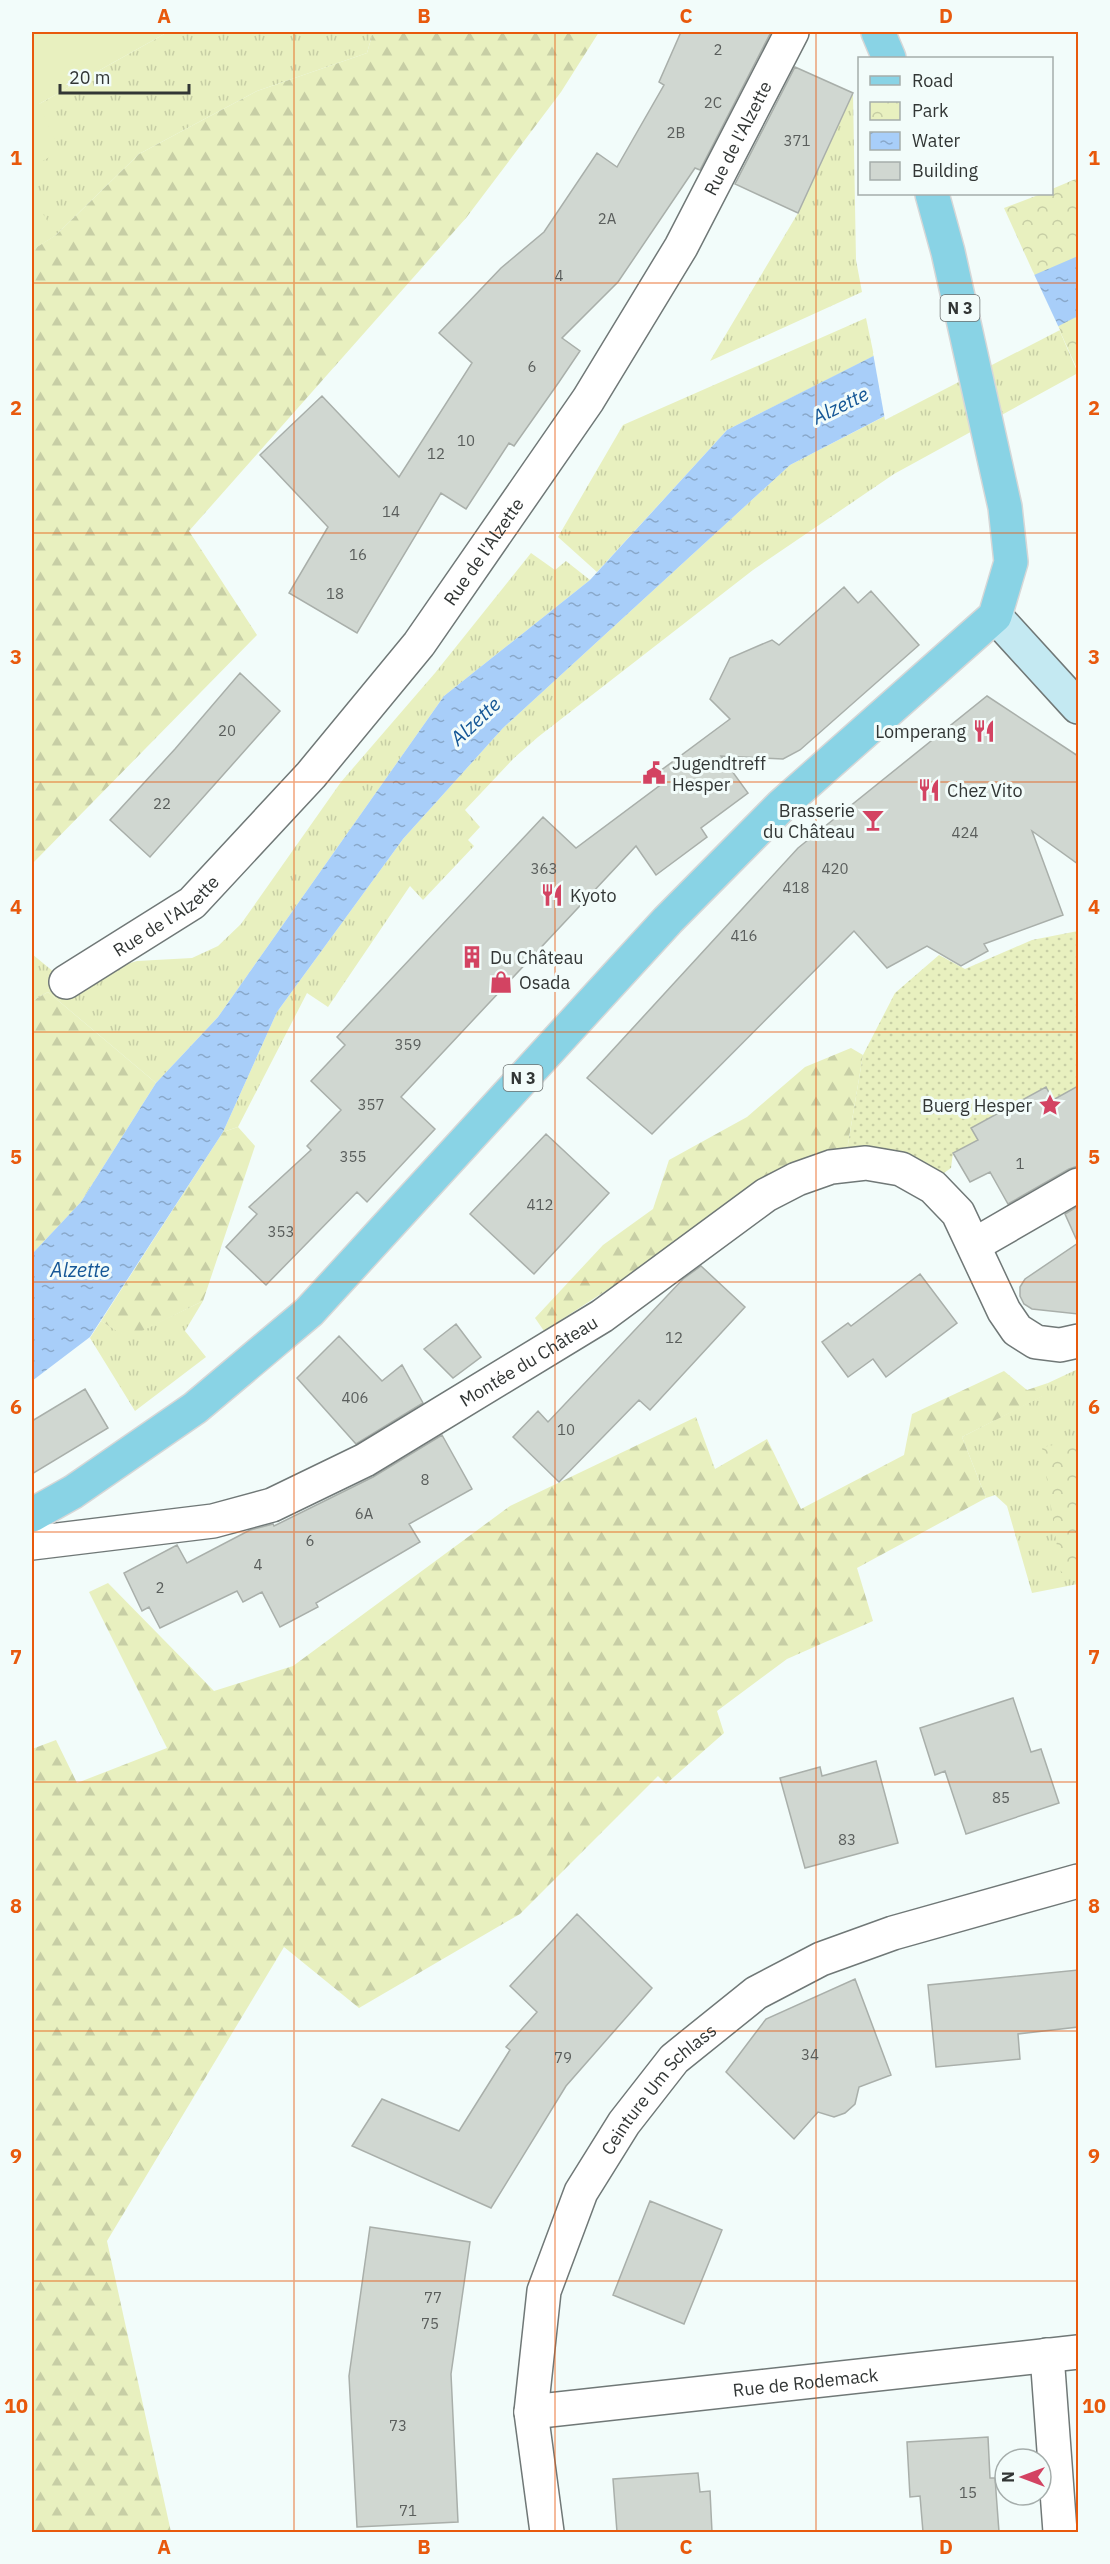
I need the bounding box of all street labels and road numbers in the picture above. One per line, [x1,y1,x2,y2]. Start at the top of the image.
street label: Rue de l'Alzette [698,77,776,199]
road number: N 3 [940,295,980,321]
street label: Rue de l'Alzette [438,493,528,610]
street label: Rue de l'Alzette [108,870,224,961]
road number: N 3 [504,1065,542,1091]
street label: Montée du Château [455,1310,602,1411]
street label: Ceinture Um Schlass [596,2018,721,2159]
street label: Rue de Rodemack [731,2362,880,2401]

